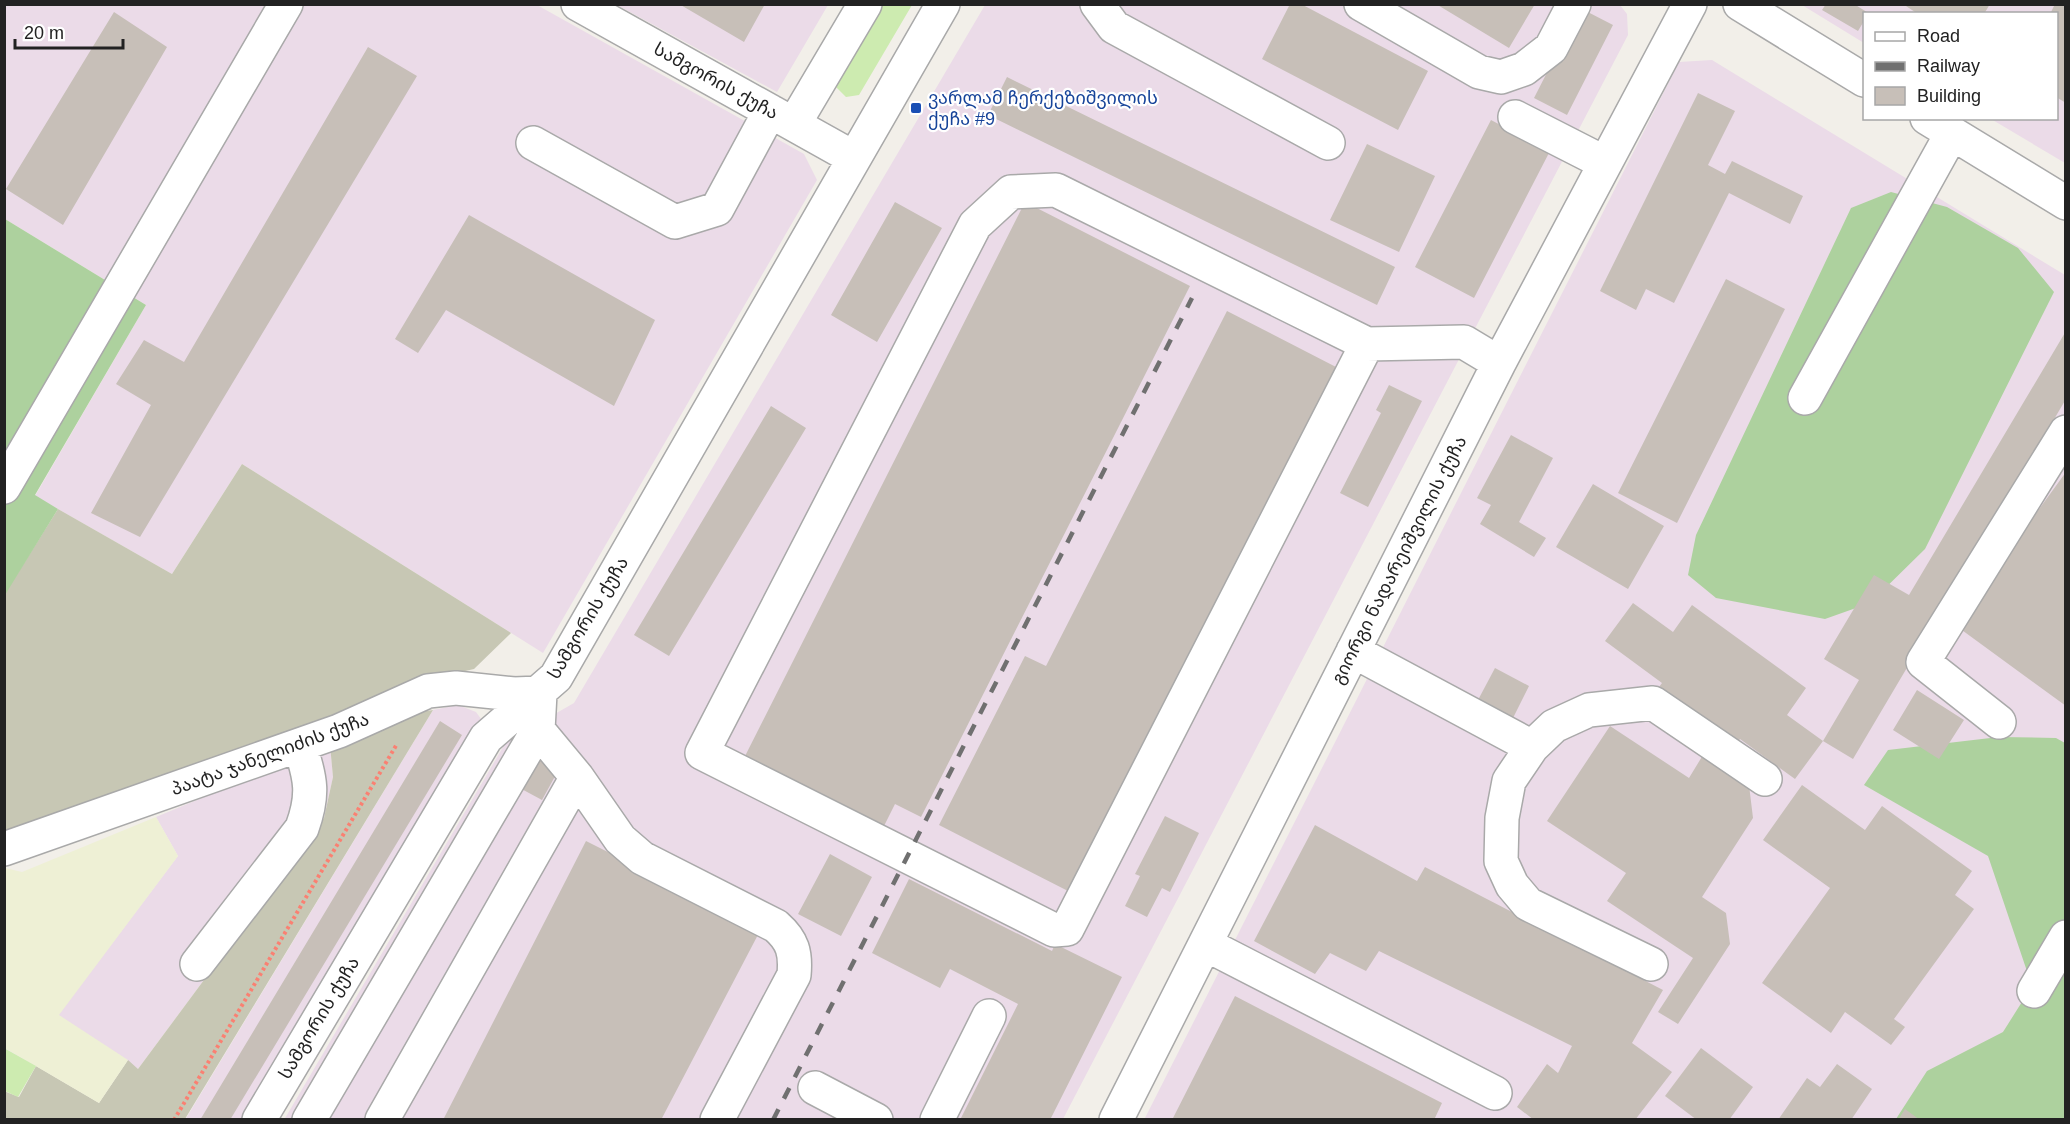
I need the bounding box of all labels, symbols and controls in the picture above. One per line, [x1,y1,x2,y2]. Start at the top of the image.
scale bar [15,12,123,50]
legend [1863,12,2058,120]
text: 20 m [24,23,64,43]
text: Road [1917,26,1960,46]
street label: სამგორის ქუჩა [650,39,782,124]
text: Railway [1917,56,1980,76]
text: Building [1917,86,1981,106]
place label: ვარლამ ჩერქეზიშვილის ქუჩა #9 [928,88,1158,130]
marker: ვარლამ ჩერქეზიშვილის ქუჩა #9 [909,101,923,115]
street label: გიორგი ნადარეიშვილის ქუჩა [1327,433,1471,688]
street label: სამგორის ქუჩა [544,553,633,683]
street label: პაატა ჯანელიძის ქუჩა [168,709,372,800]
street label: სამგორის ქუჩა [275,953,364,1083]

